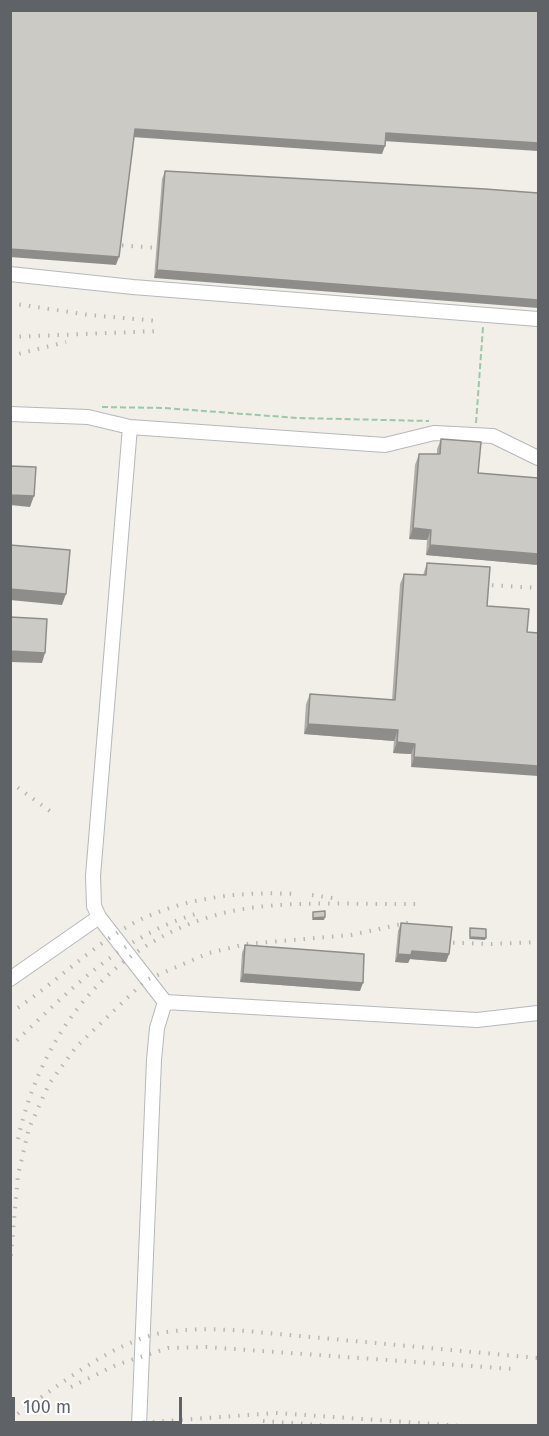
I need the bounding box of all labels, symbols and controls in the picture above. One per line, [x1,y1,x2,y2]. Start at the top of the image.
scale bar [15,1385,184,1423]
text: 100 m [23,1396,71,1418]

